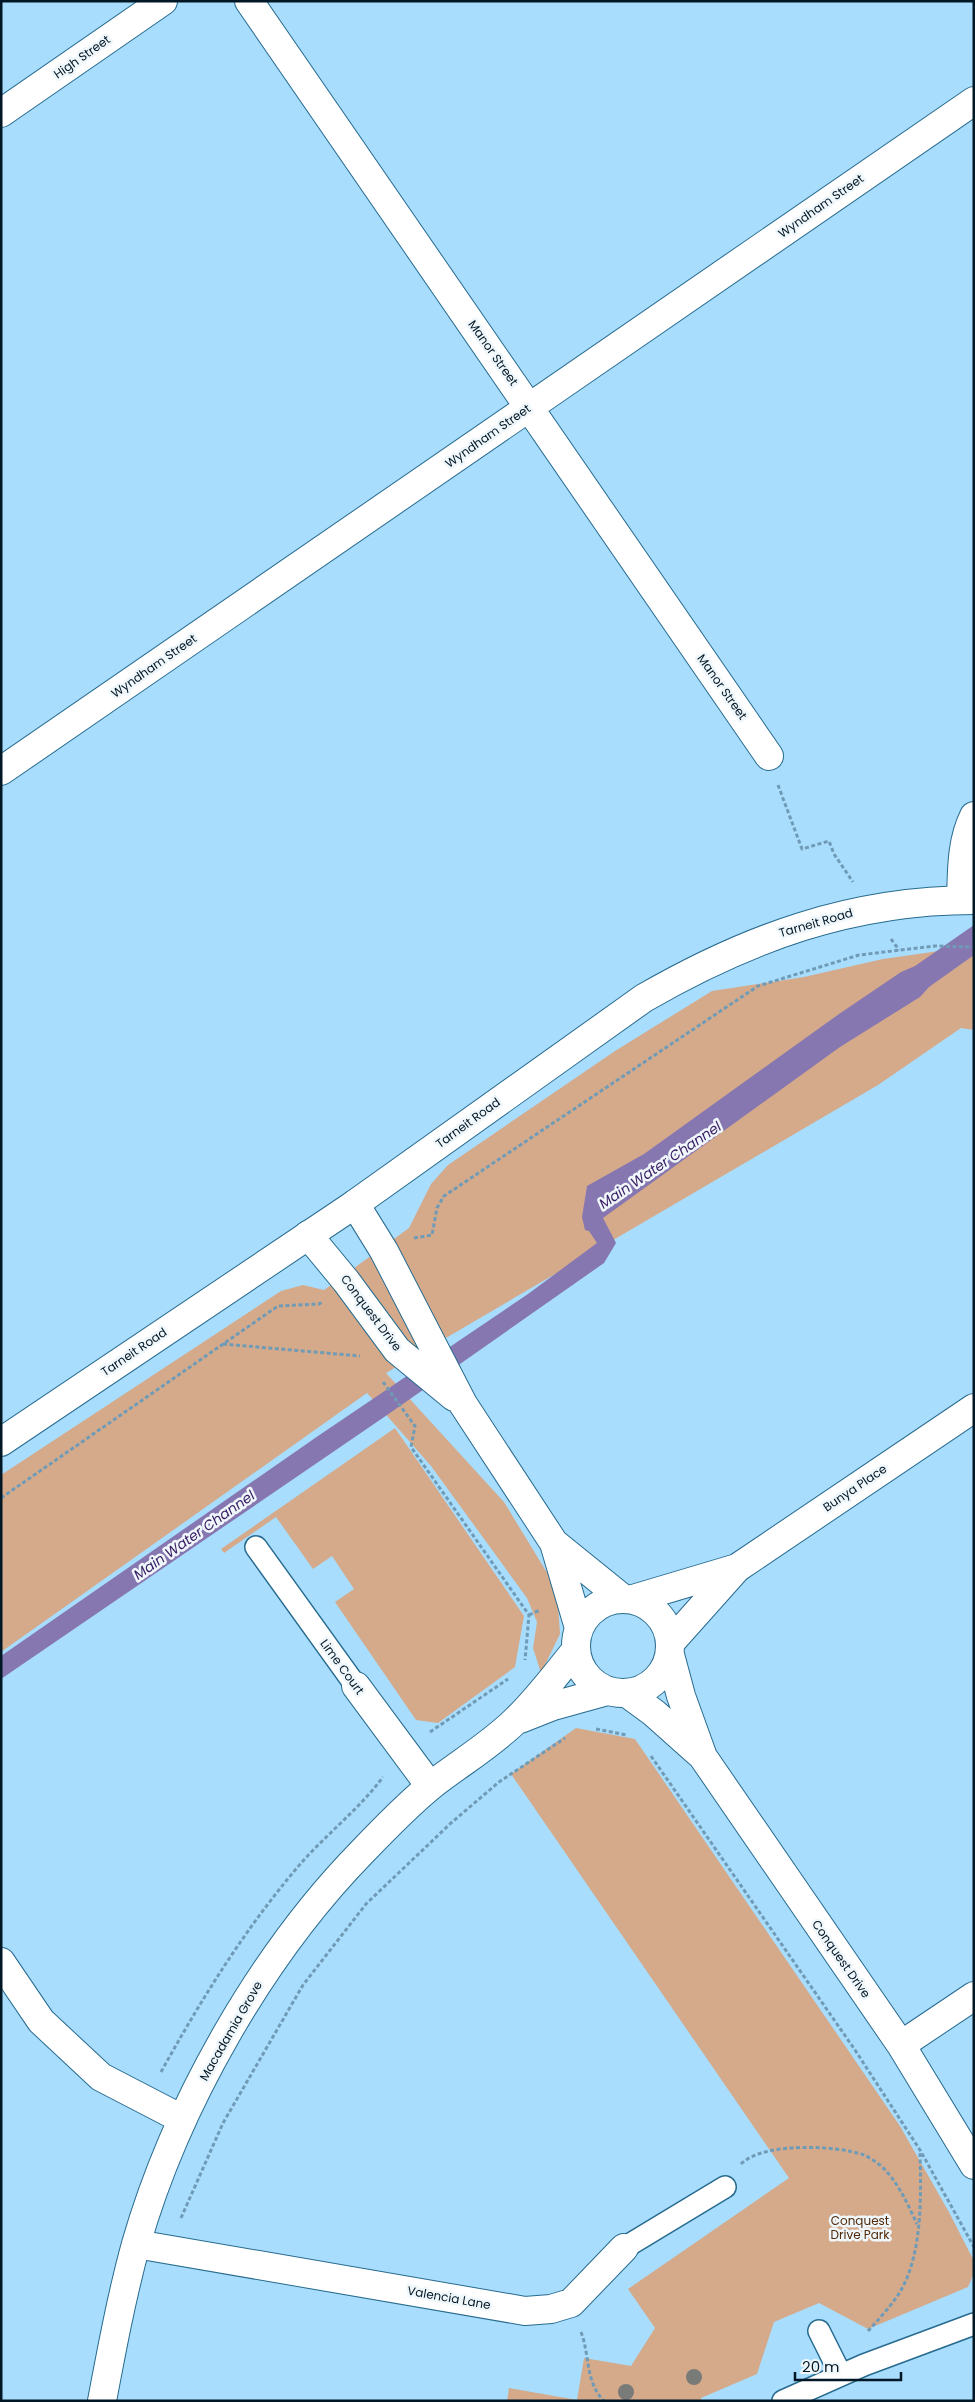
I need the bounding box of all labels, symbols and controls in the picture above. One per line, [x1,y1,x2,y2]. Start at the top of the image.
street label: High Street [50,31,113,82]
street label: Wyndham Street [775,170,867,241]
street label: Manor Street [464,316,522,389]
street label: Wyndham Street [442,400,534,471]
street label: Wyndham Street [108,630,200,701]
street label: Manor Street [693,650,751,723]
street label: Tarneit Road [777,904,855,941]
street label: Tarneit Road [432,1093,503,1152]
water label: Main Water Channel [595,1116,726,1213]
street label: Conquest Drive [337,1271,406,1354]
street label: Tarneit Road [97,1323,170,1380]
street label: Bunya Place [819,1460,890,1515]
water label: Main Water Channel [129,1485,259,1584]
street label: Lime Court [317,1636,368,1698]
street label: Conquest Drive [808,1916,875,2001]
street label: Macadamia Grove [195,1978,266,2084]
park label: Conquest Drive Park [830,2212,890,2243]
street label: Valencia Lane [406,2282,492,2313]
scale bar [795,2350,901,2382]
text: 20 m [802,2356,840,2377]

